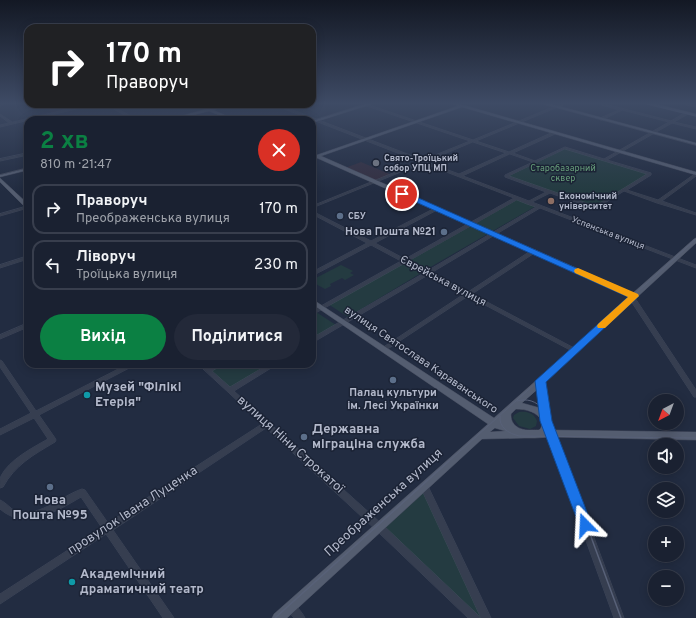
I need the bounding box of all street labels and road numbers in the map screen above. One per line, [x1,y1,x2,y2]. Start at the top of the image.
street label: Успенська вулиця [570,214,646,252]
street label: Єврейська вулиця [397,252,489,310]
street label: вулиця Святослава Караванського [342,303,500,417]
street label: вулиця Ніни Строкатої [233,393,347,498]
street label: Преображенська вулиця [322,446,446,560]
street label: провулок Івана Луценка [65,463,201,559]

